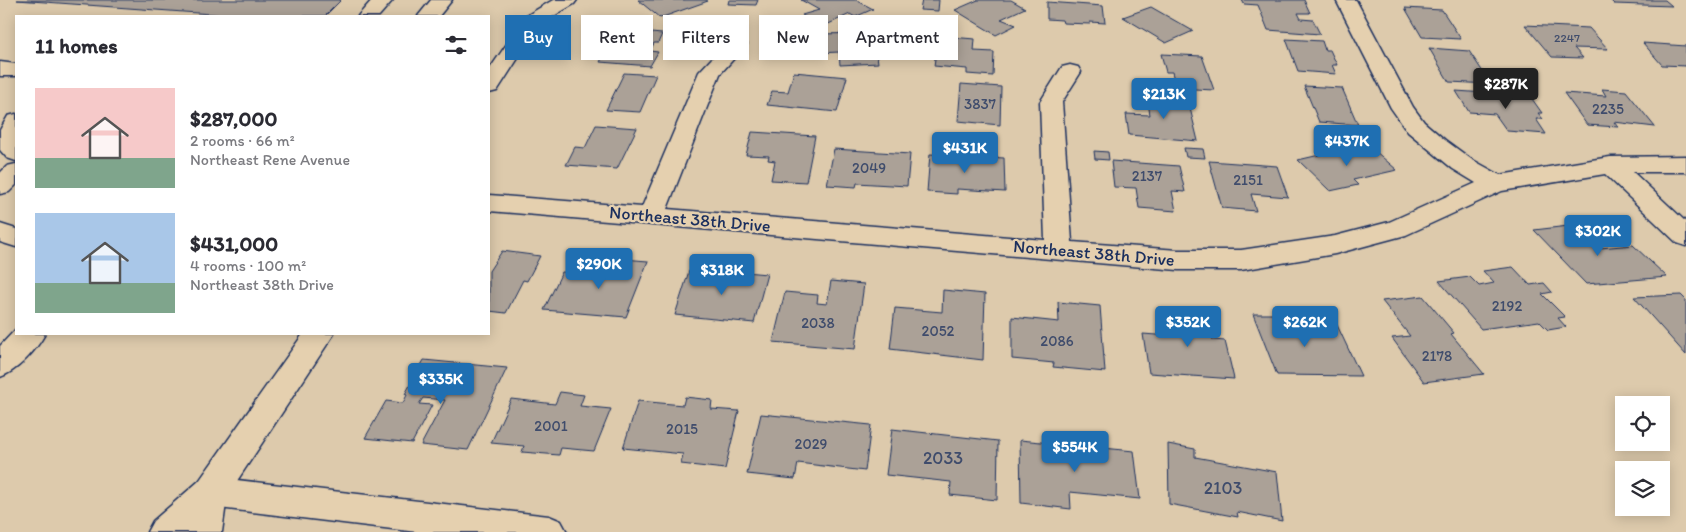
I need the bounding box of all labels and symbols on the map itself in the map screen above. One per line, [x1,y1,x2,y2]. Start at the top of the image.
house number: 2247 [1554,31,1580,45]
pin: $287K [1471,68,1541,110]
pin: $213K [1129,78,1199,120]
house number: 3837 [964,95,997,113]
house number: 2235 [1592,100,1624,118]
pin: $437K [1312,124,1382,167]
pin: $431K [930,132,1000,174]
house number: 2049 [852,159,886,177]
house number: 2137 [1132,167,1163,185]
house number: 2151 [1233,171,1263,189]
street label: Northeast 38th Drive [608,201,772,237]
pin: $302K [1563,214,1633,257]
street label: Northeast 38th Drive [1012,235,1176,271]
pin: $290K [564,248,634,290]
pin: $318K [687,254,757,296]
house number: 2192 [1492,297,1522,315]
pin: $352K [1153,306,1223,348]
pin: $262K [1270,306,1340,348]
house number: 2038 [801,314,835,332]
house number: 2052 [922,322,955,340]
house number: 2086 [1040,332,1074,350]
house number: 2178 [1422,347,1452,365]
pin: $335K [406,362,476,405]
house number: 2001 [534,417,568,435]
house number: 2015 [666,420,698,438]
pin: $554K [1040,430,1110,473]
house number: 2029 [795,435,828,453]
house number: 2033 [923,447,963,469]
house number: 2103 [1204,477,1243,499]

